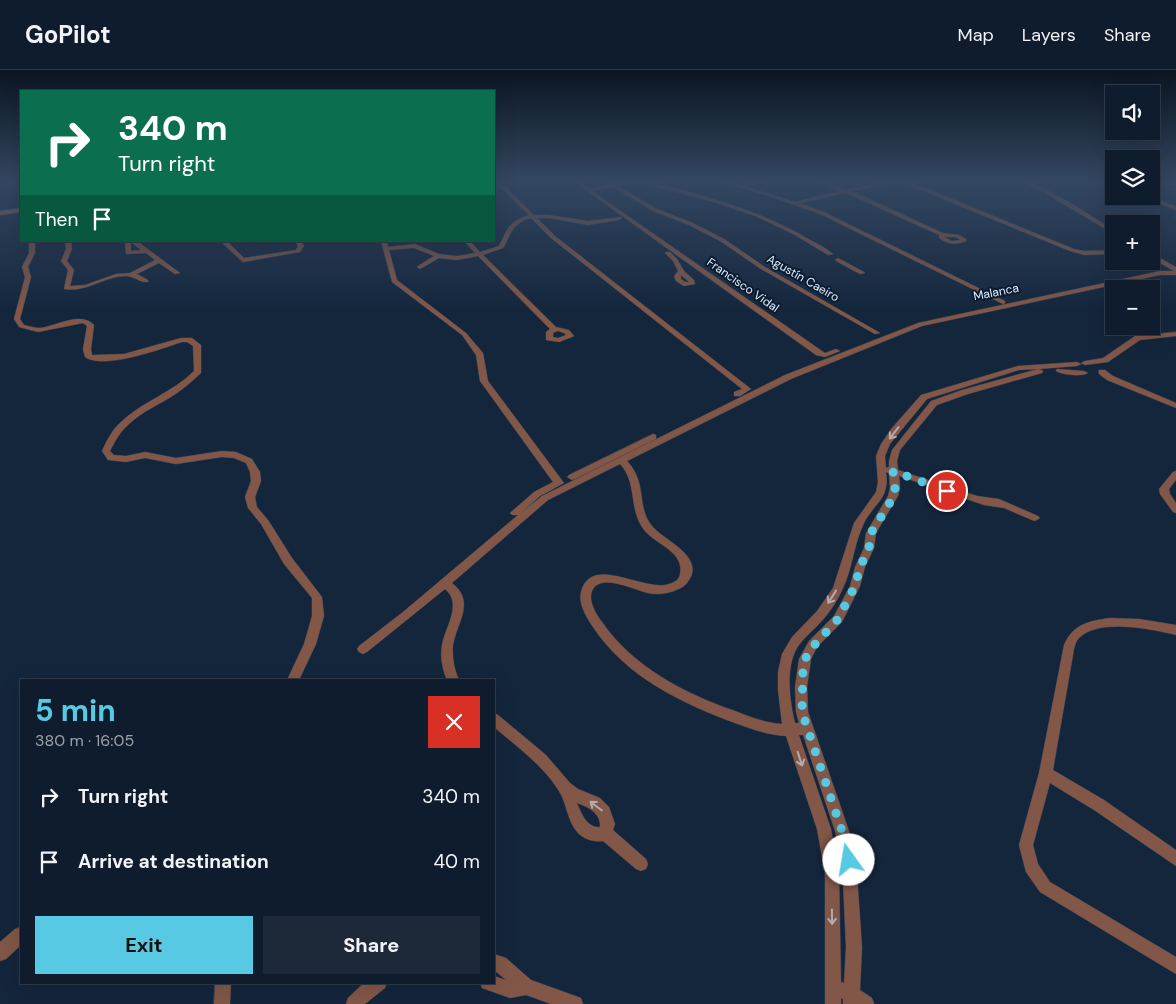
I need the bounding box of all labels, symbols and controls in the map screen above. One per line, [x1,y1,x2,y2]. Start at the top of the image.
text: GoPilot [25,19,111,50]
text: Map [958,23,994,47]
text: Layers [1022,23,1076,47]
text: Share [1104,23,1151,47]
map controls [1105,85,1160,335]
button: sound [1105,85,1160,140]
text: 340 m [118,105,228,151]
icon: right [35,110,100,175]
text: Turn right [118,149,215,178]
button: layers [1105,150,1160,205]
icon: arrive [88,205,116,233]
text: Then [35,207,78,232]
button: + [1105,215,1160,270]
street label: Agustín Caeiro [764,251,842,305]
street label: Francisco Vidal [704,254,782,316]
street label: Malanca [972,280,1020,304]
button: − [1105,280,1160,335]
one-way arrow [888,427,899,440]
pin [926,470,968,512]
icon: arrive [933,477,961,505]
one-way arrow [827,590,837,604]
text: 5 min [35,691,116,730]
button: close [428,696,480,748]
text: 380 m · 16:05 [35,730,134,751]
one-way arrow [796,751,805,766]
icon: right [35,783,63,811]
text: Turn right [78,784,168,809]
text: 340 m [422,784,480,809]
one-way arrow [590,801,603,812]
position arrow [822,833,874,885]
icon: arrive [35,848,63,876]
text: Arrive at destination [78,849,269,874]
text: 40 m [433,849,480,874]
one-way arrow [827,908,837,925]
button: Exit [35,916,253,974]
button: Share [263,916,480,974]

